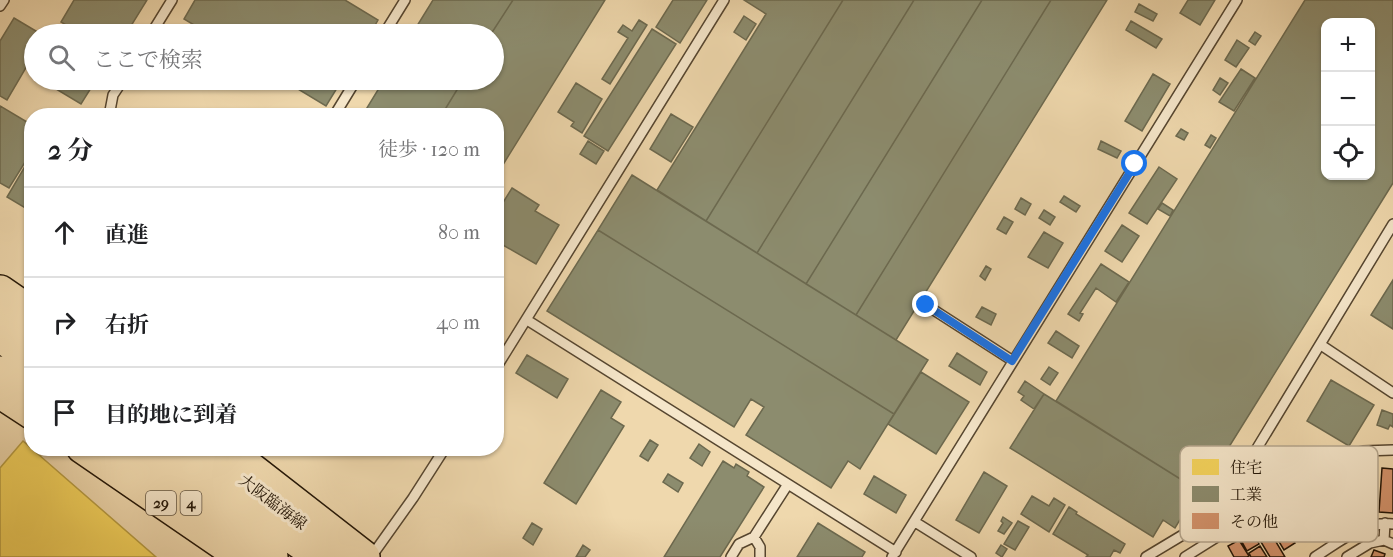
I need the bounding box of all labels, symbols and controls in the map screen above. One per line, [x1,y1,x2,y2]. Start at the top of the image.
map controls [1321,18,1375,180]
button: + [1321,18,1375,72]
search box [24,24,504,90]
icon: search [45,41,78,74]
text: ここで検索 [93,47,203,73]
button: − [1321,72,1375,126]
button: locate [1321,126,1375,180]
text: 2 分 [48,135,93,166]
text: 徒歩 · 120 m [378,138,480,161]
route start [1121,150,1147,176]
icon: ahead [48,216,81,249]
text: 80 m [438,221,480,244]
text: 直進 [105,222,149,248]
route end [912,291,938,317]
icon: right [48,306,81,339]
text: 40 m [436,311,480,334]
text: 右折 [105,312,149,338]
icon: arrive [48,396,81,429]
text: 目的地に到着 [105,402,237,428]
legend [1180,446,1378,542]
text: 住宅 [1230,458,1262,477]
street label: 大阪臨海線 [235,470,311,534]
text: 工業 [1230,485,1262,504]
road number: 29 [146,491,176,515]
road number: 4 [180,491,201,515]
text: その他 [1230,512,1278,531]

